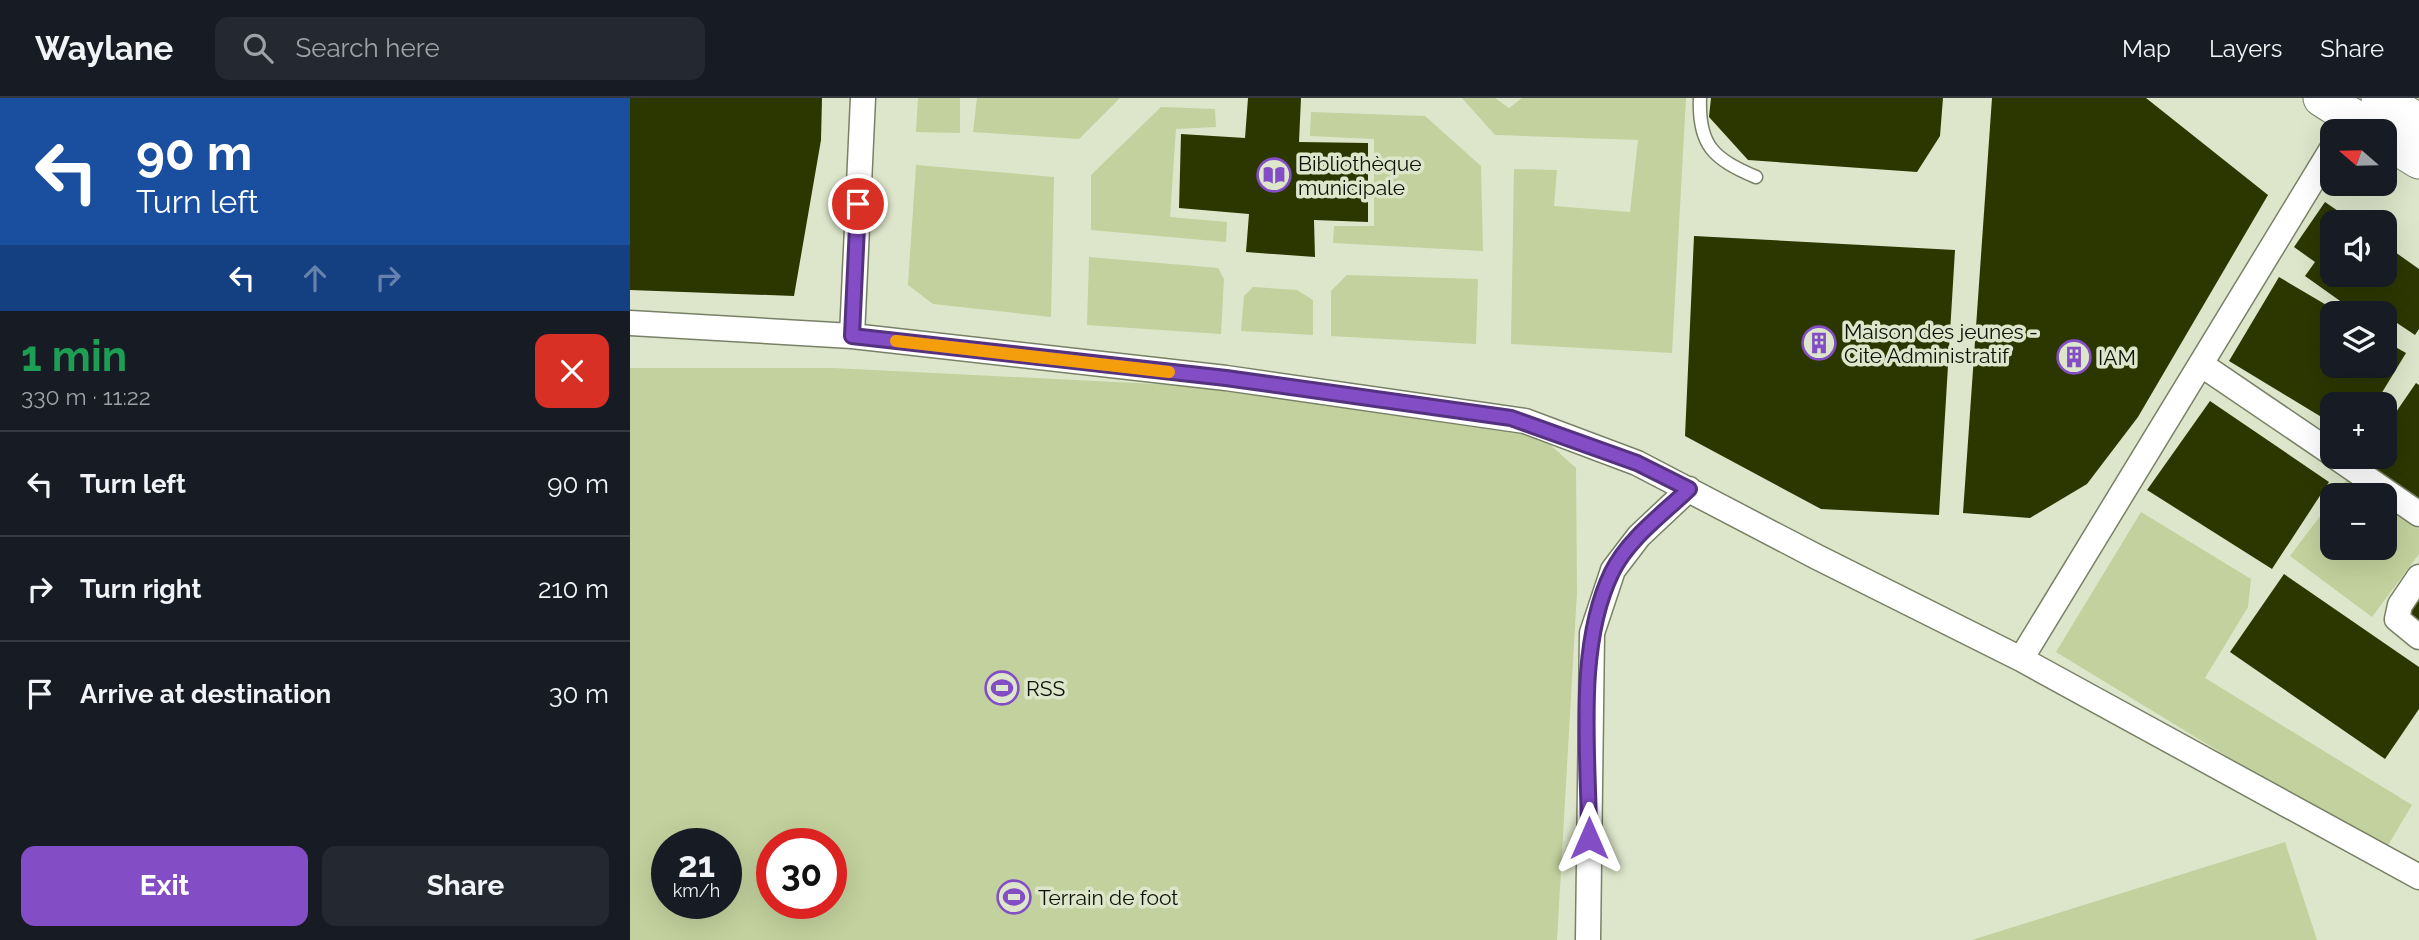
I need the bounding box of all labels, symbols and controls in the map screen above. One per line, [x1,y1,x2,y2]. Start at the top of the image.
search box [215,17,705,80]
text: Waylane [35,29,173,68]
icon: search [239,29,277,67]
text: Search here [295,33,440,63]
text: Map [2122,34,2171,63]
text: Layers [2209,34,2282,63]
text: Share [2320,34,2384,63]
north arrow [2320,119,2398,196]
map controls [2320,119,2397,560]
text: 90 m [136,124,252,181]
icon: left [21,126,112,217]
place label: Bibliothèque municipale [1298,151,1422,200]
library icon: Bibliothèque municipale [1255,156,1293,194]
pin [828,174,888,234]
text: Turn left [136,183,258,220]
icon: arrive [839,185,877,223]
button: sound [2320,210,2397,287]
icon: left [223,259,261,297]
icon: ahead [296,259,334,297]
icon: right [369,259,407,297]
button: layers [2320,301,2397,378]
place label: Maison des jeunes - Cite Administratif [1844,319,2038,368]
building icon: Maison des jeunes - Cite Administratif [1800,324,1838,362]
text: 1 min [21,332,127,381]
button: close [535,334,609,408]
building icon: IAM [2055,338,2093,376]
place label: IAM [2098,345,2136,370]
text: 330 m · 11:22 [21,383,151,410]
button: + [2320,392,2397,469]
icon: left [21,465,59,503]
text: Turn left [80,469,186,499]
text: 90 m [547,469,609,499]
button: − [2320,483,2397,560]
icon: right [21,570,59,608]
text: Turn right [80,574,201,604]
text: 210 m [538,574,609,604]
sports icon: RSS [983,669,1021,707]
icon: arrive [21,675,59,713]
place label: RSS [1026,676,1065,701]
text: Arrive at destination [80,679,331,709]
text: 30 m [549,679,609,709]
position arrow [1552,801,1626,875]
speed limit sign: 30 [756,828,847,919]
text: 21 [678,844,715,885]
button: Exit [21,846,308,926]
button: Share [322,846,609,926]
sports icon: Terrain de foot [995,878,1033,916]
text: km/h [673,880,720,901]
place label: Terrain de foot [1038,885,1178,910]

